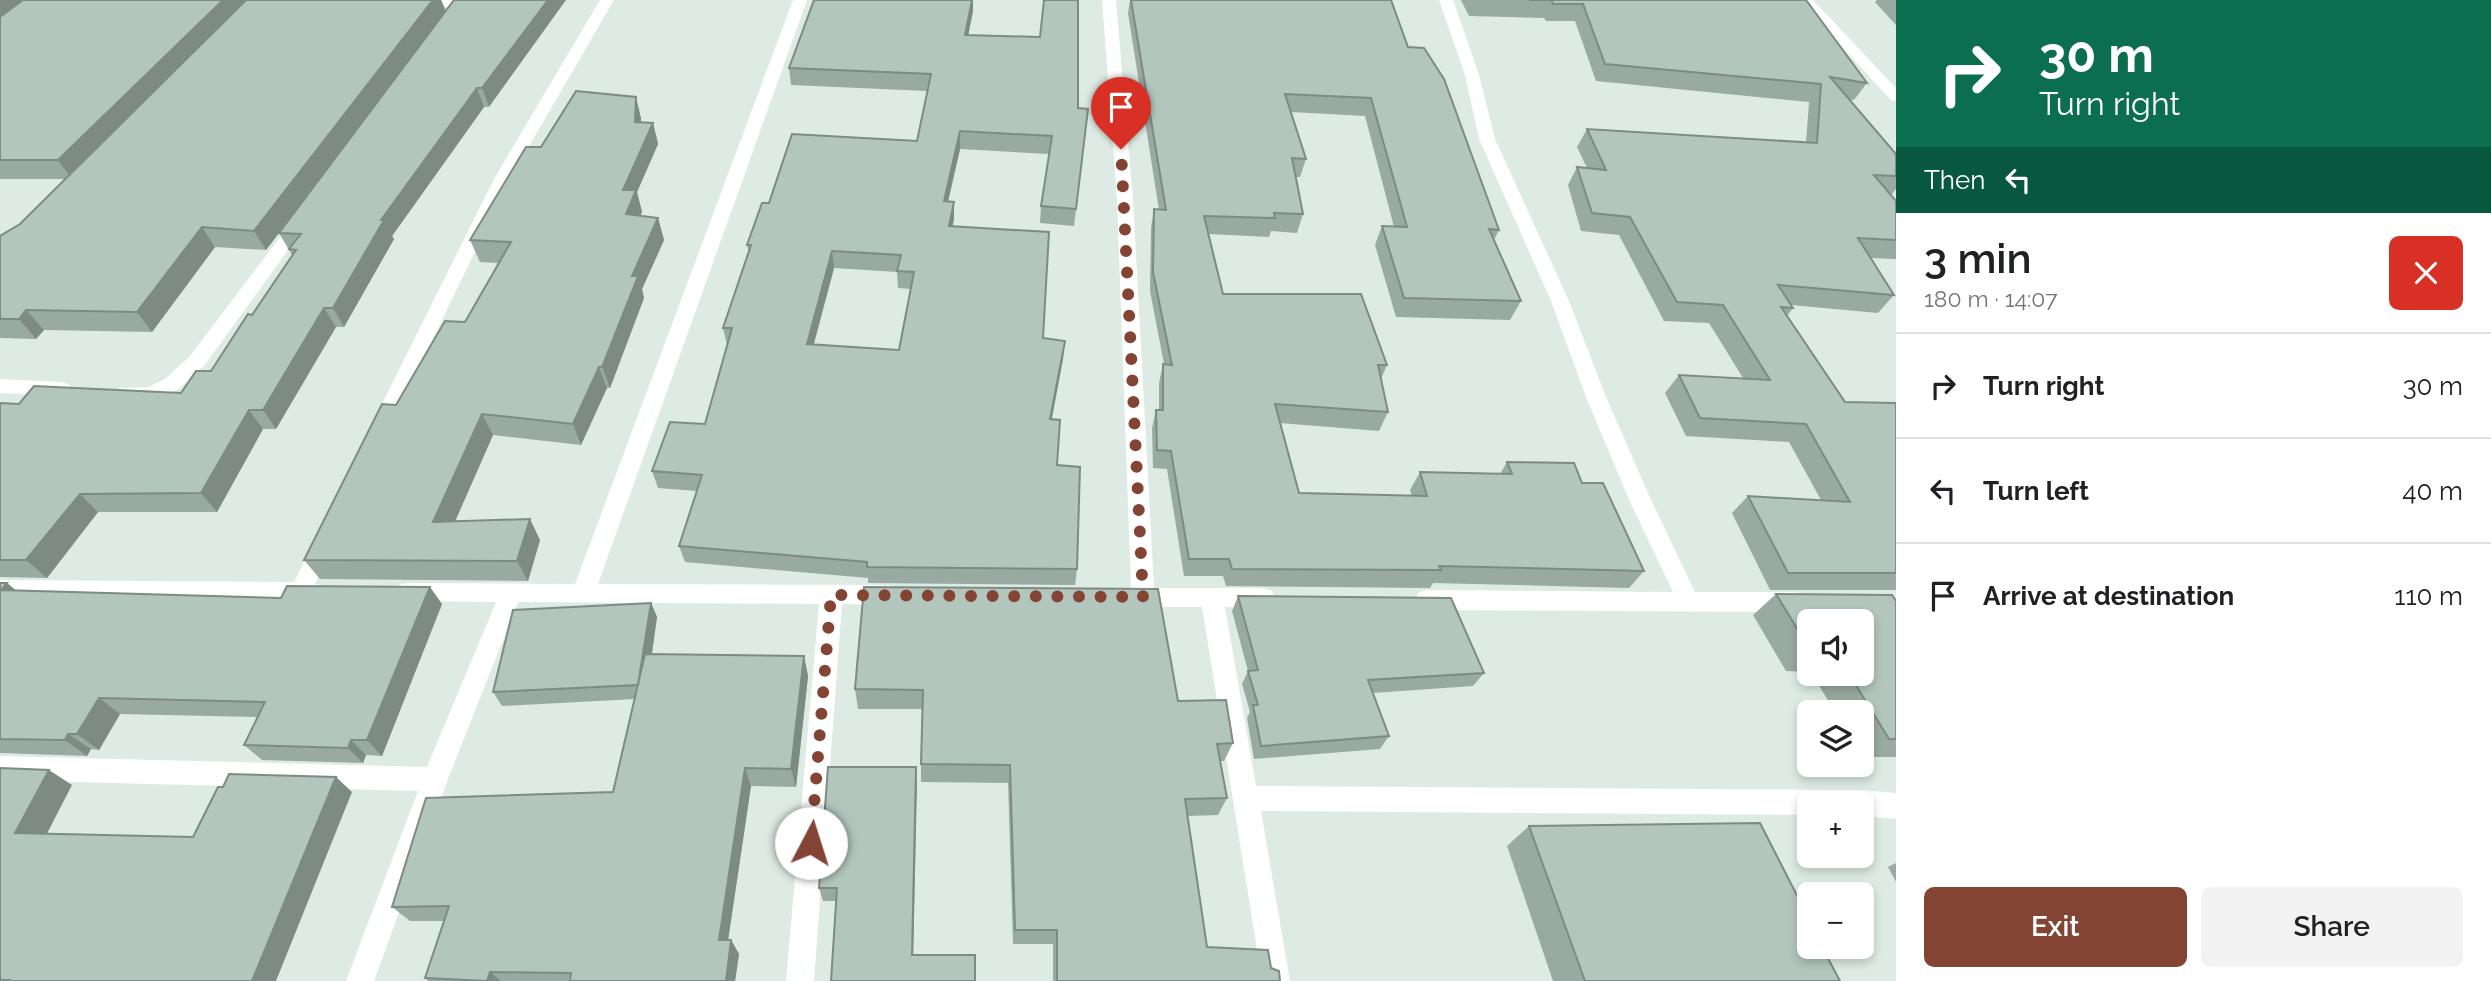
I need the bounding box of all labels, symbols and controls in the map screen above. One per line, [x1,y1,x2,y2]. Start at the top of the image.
text: 30 m [2039,26,2154,83]
icon: right [1924,28,2015,119]
pin [1091,77,1151,149]
text: Turn right [2039,85,2180,122]
icon: arrive [1102,88,1140,126]
icon: left [1999,161,2037,199]
text: Then [1924,165,1985,195]
text: 3 min [1924,234,2032,283]
button: close [2389,236,2463,310]
text: 180 m · 14:07 [1924,285,2058,312]
icon: right [1924,367,1962,405]
text: Turn right [1983,371,2104,401]
text: 30 m [2403,371,2463,401]
icon: left [1924,472,1962,510]
text: Turn left [1983,476,2089,506]
text: 40 m [2402,476,2463,506]
icon: arrive [1924,577,1962,615]
text: Arrive at destination [1983,581,2234,611]
text: 110 m [2394,581,2463,611]
map controls [1797,609,1874,959]
button: sound [1797,609,1874,686]
button: layers [1797,700,1874,777]
button: + [1797,791,1874,868]
position arrow [774,806,848,880]
button: − [1797,882,1874,959]
button: Exit [1924,887,2187,967]
button: Share [2201,887,2463,967]

